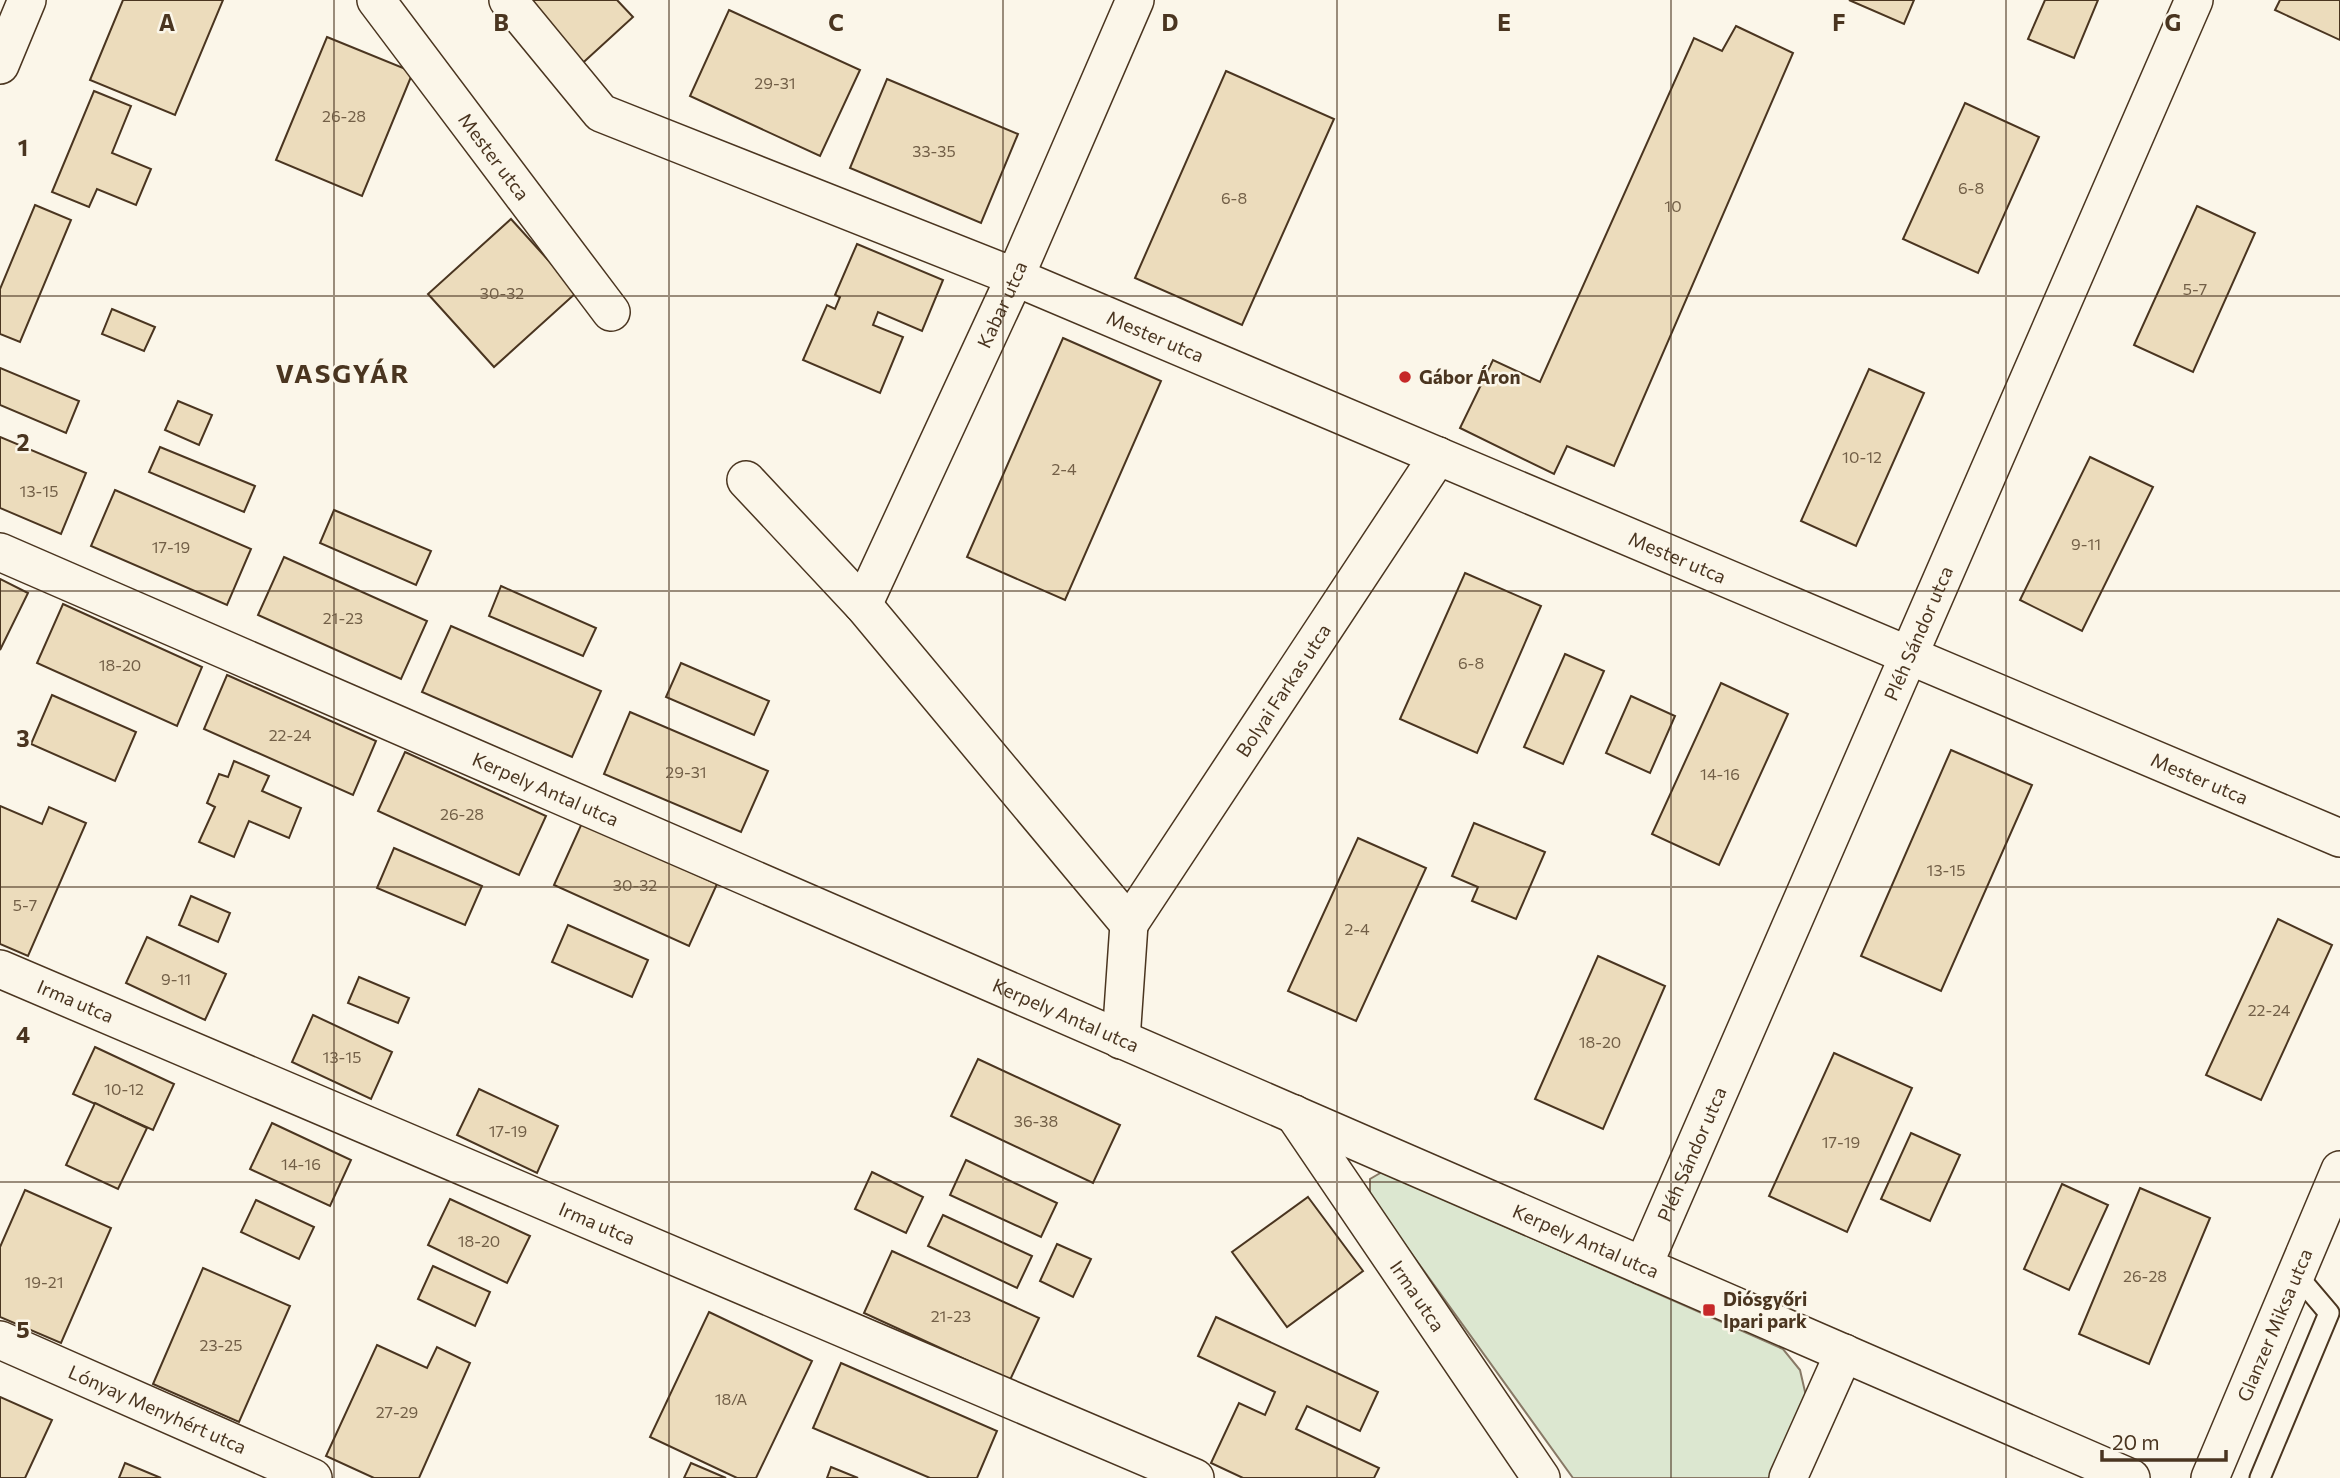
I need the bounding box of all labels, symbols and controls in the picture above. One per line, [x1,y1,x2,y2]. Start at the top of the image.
text: A [159,8,176,36]
text: B [493,8,509,36]
text: C [828,8,844,36]
text: D [1162,8,1179,36]
text: E [1497,8,1511,36]
text: F [1832,8,1846,36]
text: G [2165,8,2181,36]
house number: 29-31 [754,73,796,92]
house number: 26-28 [322,106,366,125]
street label: Mester utca [454,108,535,204]
text: 1 [18,133,28,161]
house number: 33-35 [912,141,956,160]
house number: 6-8 [1958,178,1984,197]
house number: 6-8 [1221,188,1247,207]
house number: 10 [1664,196,1682,215]
street label: Kabar utca [972,258,1031,351]
house number: 5-7 [2183,279,2207,298]
house number: 30-32 [480,283,524,302]
street label: Mester utca [1103,305,1208,367]
district label: VASGYÁR [276,357,410,388]
place label: Gábor Áron [1419,365,1520,388]
marker: Gábor Áron [1397,369,1413,385]
text: 2 [16,428,30,456]
house number: 10-12 [1842,447,1882,466]
house number: 2-4 [1051,459,1077,478]
house number: 13-15 [20,481,58,500]
street label: Mester utca [1626,526,1730,588]
house number: 9-11 [2071,534,2101,553]
house number: 17-19 [152,537,190,556]
street label: Pléh Sándor utca [1879,562,1957,704]
house number: 21-23 [323,608,363,627]
street label: Bolyai Farkas utca [1231,619,1335,761]
house number: 6-8 [1458,653,1484,672]
house number: 18-20 [99,655,141,674]
text: 3 [16,724,30,752]
house number: 22-24 [269,725,312,744]
street label: Kerpely Antal utca [469,747,623,831]
street label: Mester utca [2148,747,2252,809]
house number: 29-31 [665,762,707,781]
house number: 14-16 [1700,764,1740,783]
house number: 26-28 [440,804,484,823]
house number: 13-15 [1927,860,1965,879]
house number: 30-32 [613,875,657,894]
house number: 5-7 [13,895,37,914]
house number: 2-4 [1344,919,1370,938]
house number: 9-11 [161,969,191,988]
street label: Kerpely Antal utca [989,973,1143,1057]
street label: Irma utca [34,974,117,1027]
house number: 22-24 [2248,1000,2291,1019]
text: 4 [16,1020,30,1048]
house number: 18-20 [1579,1032,1621,1051]
house number: 13-15 [323,1047,361,1066]
house number: 10-12 [104,1079,144,1098]
street label: Pléh Sándor utca [1652,1083,1731,1225]
house number: 36-38 [1014,1111,1058,1130]
house number: 17-19 [489,1121,527,1140]
house number: 17-19 [1822,1132,1860,1151]
house number: 14-16 [281,1154,321,1173]
street label: Irma utca [556,1196,639,1249]
street label: Kerpely Antal utca [1509,1199,1663,1282]
house number: 18-20 [458,1231,500,1250]
street label: Glanzer Miksa utca [2232,1245,2316,1405]
street label: Irma utca [1386,1256,1450,1336]
house number: 26-28 [2123,1266,2167,1285]
house number: 19-21 [24,1272,64,1291]
place label: Diósgyőri Ipari park [1723,1287,1807,1332]
marker: Diósgyőri Ipari park [1701,1302,1717,1318]
house number: 21-23 [931,1306,971,1325]
text: 5 [16,1315,30,1343]
house number: 23-25 [200,1335,242,1354]
street label: Lónyay Menyhért utca [65,1360,250,1458]
house number: 18/A [715,1389,747,1408]
house number: 27-29 [376,1402,418,1421]
scale bar [2102,1418,2226,1462]
text: 20 m [2112,1429,2160,1454]

